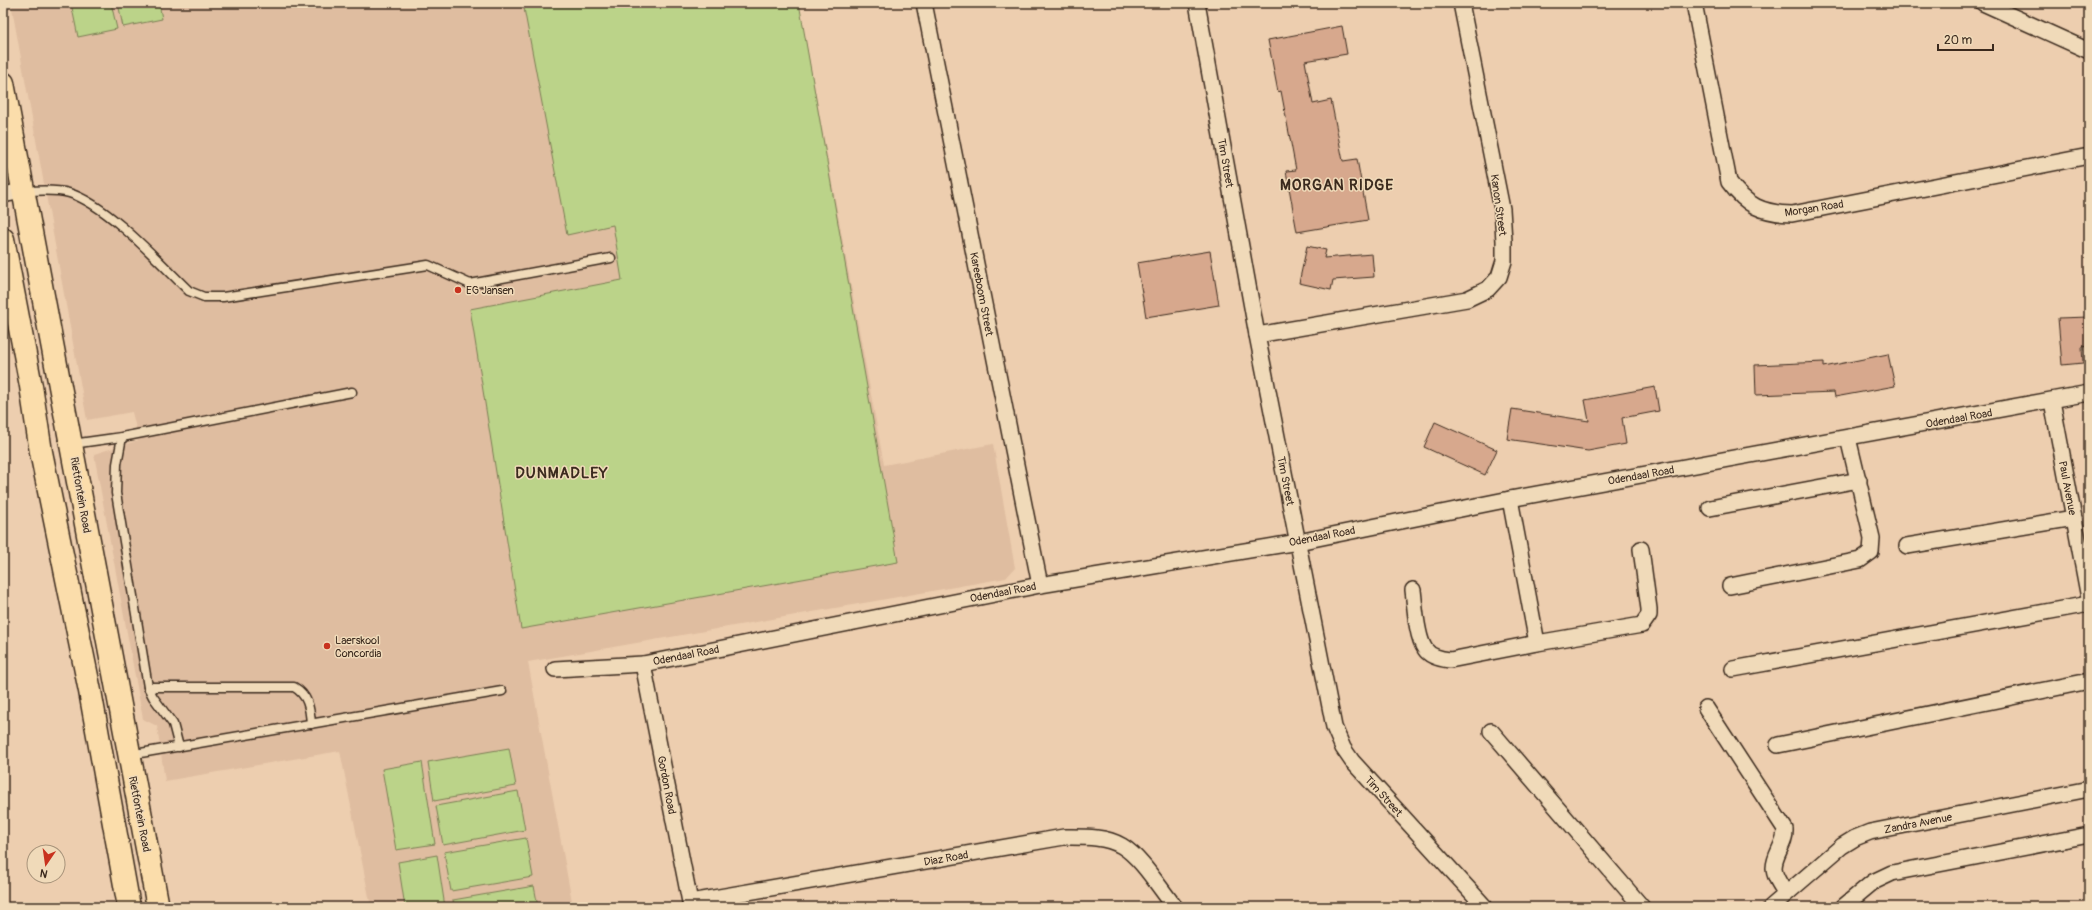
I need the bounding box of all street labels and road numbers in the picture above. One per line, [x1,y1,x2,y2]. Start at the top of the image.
street label: Tim Street [1215,137,1236,189]
street label: Kanon Street [1488,173,1509,237]
street label: Morgan Road [1784,197,1844,220]
street label: Kareeboom Street [967,251,996,338]
street label: Odendaal Road [1925,406,1993,431]
street label: Tim Street [1274,455,1297,507]
street label: Rietfontein Road [67,456,94,534]
street label: Paul Avenue [2056,460,2079,517]
street label: Odendaal Road [1607,463,1675,488]
street label: Odendaal Road [1288,524,1356,549]
street label: Odendaal Road [969,580,1037,605]
street label: Odendaal Road [652,643,720,668]
street label: Gordon Road [654,755,679,815]
street label: Tim Street [1362,773,1405,820]
street label: Rietfontein Road [126,775,153,853]
street label: Zandra Avenue [1883,810,1954,836]
street label: Diaz Road [923,848,969,869]

